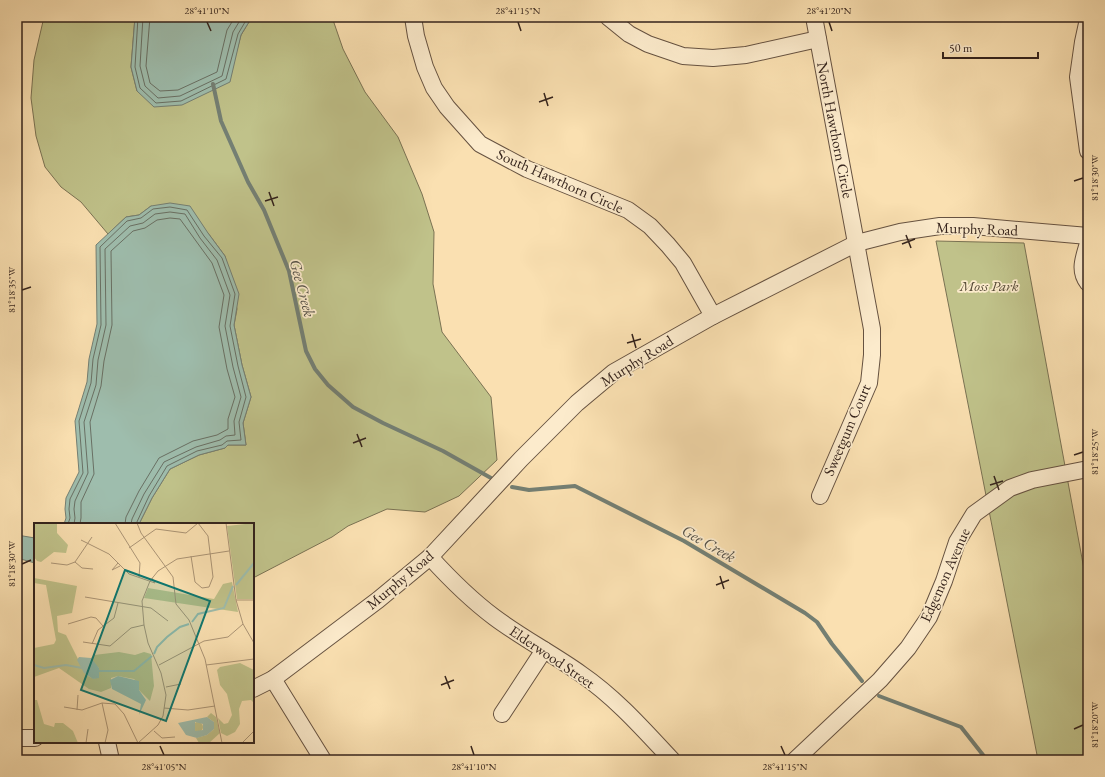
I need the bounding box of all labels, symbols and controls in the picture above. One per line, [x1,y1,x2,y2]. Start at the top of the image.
text: 28°41'10"N [185,4,230,17]
text: 28°41'15"N [496,4,541,17]
text: 28°41'20"N [807,4,852,17]
scale bar [943,34,1038,60]
text: 50 m [949,40,973,56]
street label: North Hawthorn Circle [813,60,858,200]
street label: South Hawthorn Circle [494,144,627,217]
text: 81°18'30"W [1088,154,1101,201]
street label: Murphy Road [936,218,1019,239]
water label: Gee Creek [285,257,320,320]
text: 81°18'35"W [5,266,18,313]
park label: Moss Park [958,276,1019,295]
street label: Murphy Road [597,331,677,390]
street label: Sweetgum Court [819,381,875,479]
text: 81°18'25"W [1088,428,1101,475]
water label: Gee Creek [678,520,740,568]
inset map [34,523,254,743]
street label: Edgemon Avenue [915,525,974,625]
text: 81°18'30"W [5,540,18,587]
street label: Murphy Road [362,546,438,613]
street label: Elderwood Street [506,621,599,692]
text: 81°18'20"W [1088,701,1101,748]
text: 28°41'05"N [142,760,187,773]
text: 28°41'10"N [452,760,497,773]
text: 28°41'15"N [763,760,808,773]

